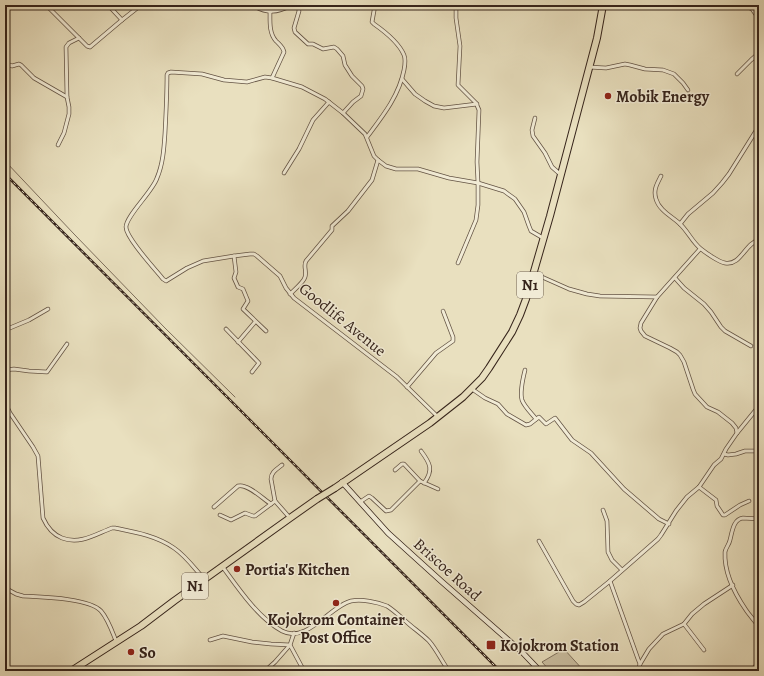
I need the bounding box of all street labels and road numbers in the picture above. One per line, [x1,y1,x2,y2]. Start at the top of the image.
road number: N1 [517,272,543,298]
street label: Goodlife Avenue [294,278,391,362]
street label: Briscoe Road [409,533,486,607]
road number: N1 [182,573,208,599]

